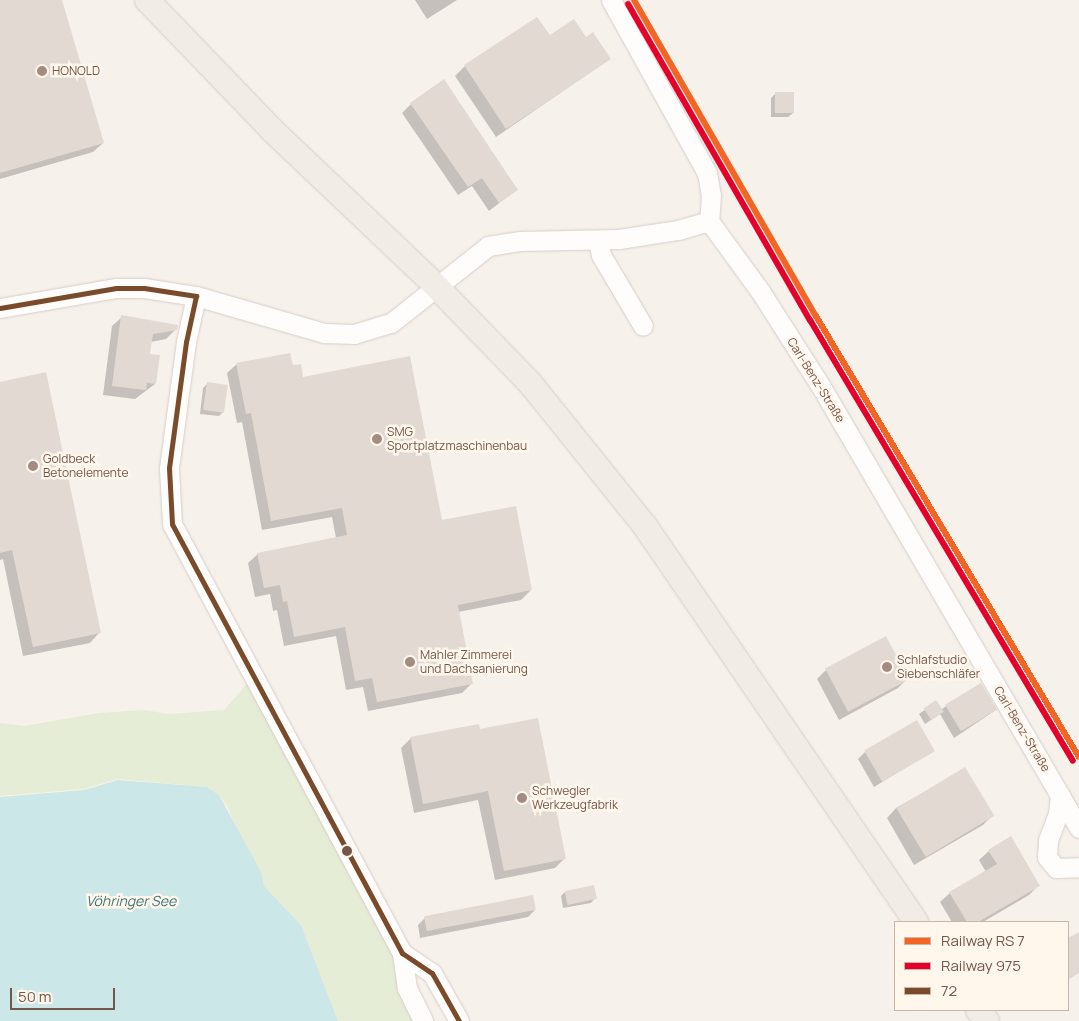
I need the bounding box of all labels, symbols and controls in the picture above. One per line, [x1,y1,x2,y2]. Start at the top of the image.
place label: HONOLD [52,64,100,78]
marker: HONOLD [36,65,48,77]
street label: Carl-Benz-Straße [784,335,848,425]
place label: SMG Sportplatzmaschinenbau [387,425,527,453]
marker: SMG Sportplatzmaschinenbau [371,433,383,445]
place label: Goldbeck Betonelemente [43,452,128,480]
marker: Goldbeck Betonelemente [27,460,39,472]
place label: Mahler Zimmerei und Dachsanierung [420,648,528,676]
place label: Schlafstudio Siebenschläfer [897,653,980,681]
marker: Mahler Zimmerei und Dachsanierung [404,656,416,668]
marker: Schlafstudio Siebenschläfer [881,661,893,673]
street label: Carl-Benz-Straße [991,684,1053,774]
place label: Schwegler Werkzeugfabrik [532,784,618,812]
marker: Schwegler Werkzeugfabrik [516,792,528,804]
unlabelled marker [342,846,352,856]
water label: Vöhringer See [86,893,176,909]
legend [894,921,1069,1011]
text: Railway RS 7 [941,930,1025,951]
text: Railway 975 [941,955,1021,976]
scale bar [12,978,118,1010]
text: 72 [941,980,957,1001]
text: 50 m [18,986,52,1007]

